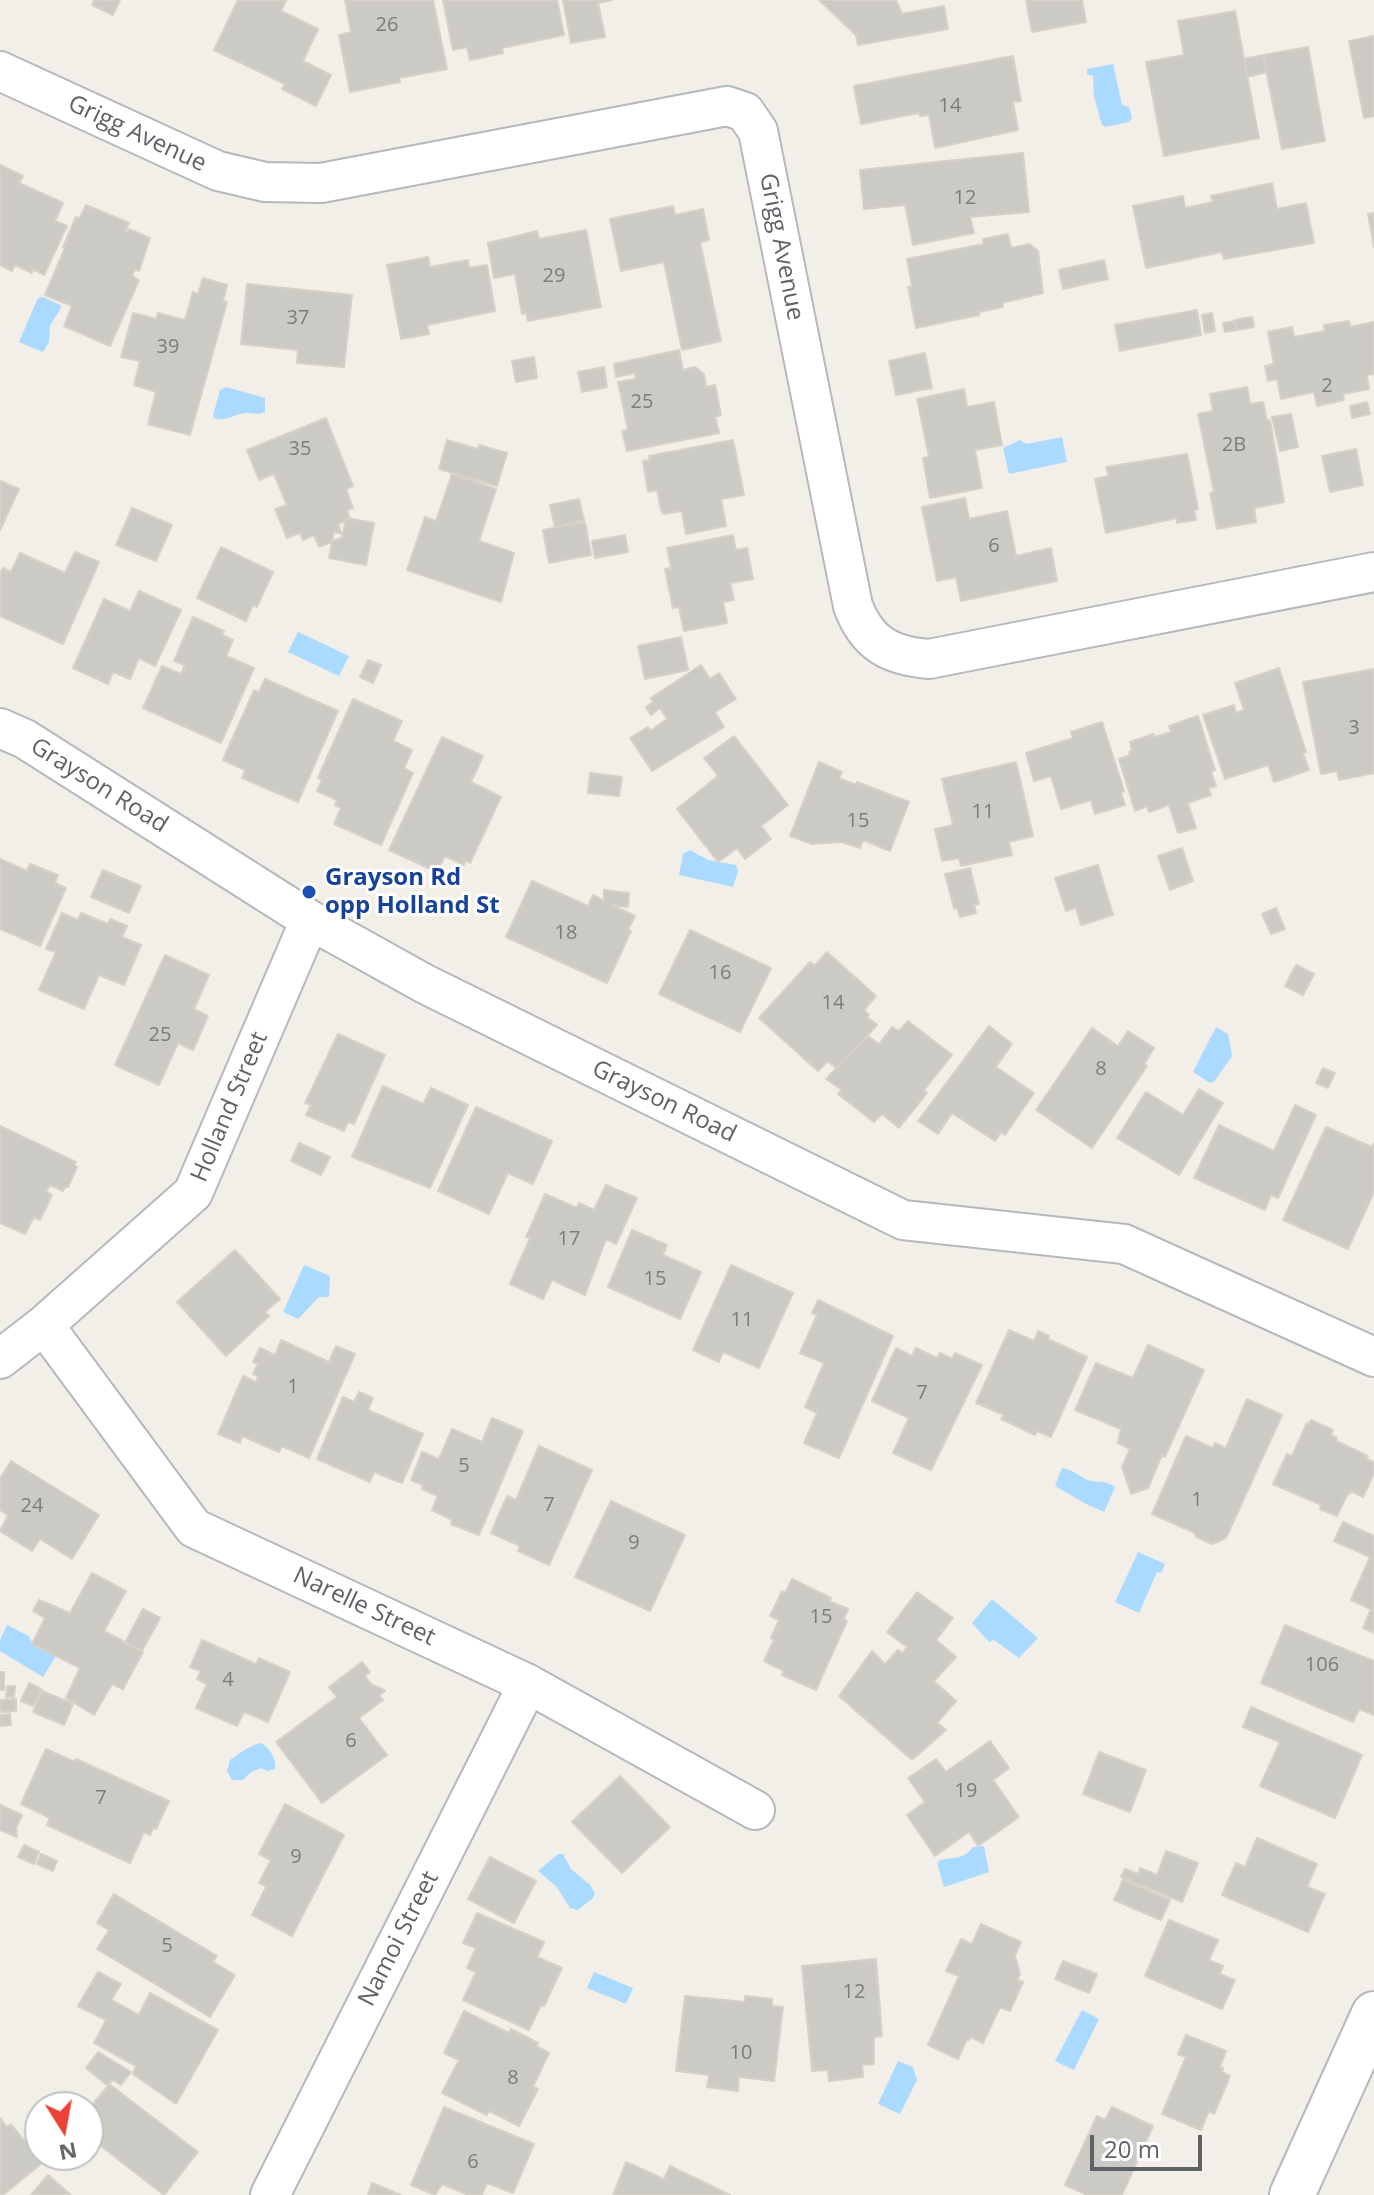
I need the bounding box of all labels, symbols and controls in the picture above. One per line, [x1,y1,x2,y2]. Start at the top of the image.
house number: 26 [376,13,398,37]
street label: Grigg Avenue [63,89,211,179]
house number: 14 [939,94,961,118]
street label: Grigg Avenue [753,171,809,323]
house number: 12 [954,186,976,210]
house number: 29 [543,264,565,288]
house number: 37 [287,306,309,330]
house number: 39 [157,335,179,359]
house number: 2 [1321,374,1333,398]
house number: 25 [631,390,653,414]
house number: 2B [1222,433,1246,457]
house number: 35 [289,437,311,461]
house number: 6 [988,534,1000,558]
house number: 3 [1348,716,1360,740]
street label: Grayson Road [25,732,173,840]
house number: 11 [972,800,994,824]
house number: 15 [847,809,869,833]
place label: Grayson Rd opp Holland St [325,864,500,920]
marker: Grayson Rd opp Holland St [300,883,318,901]
house number: 18 [555,921,577,945]
house number: 16 [709,961,731,985]
house number: 14 [822,991,844,1015]
house number: 25 [149,1023,171,1047]
street label: Holland Street [185,1028,275,1186]
street label: Grayson Road [587,1055,741,1149]
house number: 8 [1095,1057,1107,1081]
house number: 17 [558,1227,580,1251]
house number: 15 [644,1267,666,1291]
house number: 11 [731,1308,753,1332]
house number: 1 [287,1375,299,1399]
house number: 7 [916,1381,928,1405]
house number: 5 [458,1454,470,1478]
house number: 1 [1191,1488,1203,1512]
house number: 7 [543,1493,555,1517]
house number: 24 [21,1494,43,1518]
house number: 9 [628,1531,640,1555]
street label: Narelle Street [288,1562,440,1652]
house number: 15 [810,1605,832,1629]
house number: 106 [1305,1653,1339,1677]
house number: 4 [222,1668,234,1692]
house number: 6 [345,1729,357,1753]
house number: 19 [955,1779,977,1803]
house number: 7 [95,1786,107,1810]
house number: 9 [290,1845,302,1869]
street label: Namoi Street [353,1867,445,2011]
house number: 5 [161,1934,173,1958]
house number: 12 [843,1980,865,2004]
house number: 10 [730,2041,752,2065]
house number: 8 [507,2066,519,2090]
north arrow [24,2091,104,2171]
scale bar [1094,2119,1206,2169]
text: 20 m [1104,2132,1160,2165]
text: N [57,2136,80,2169]
house number: 6 [467,2150,479,2174]

